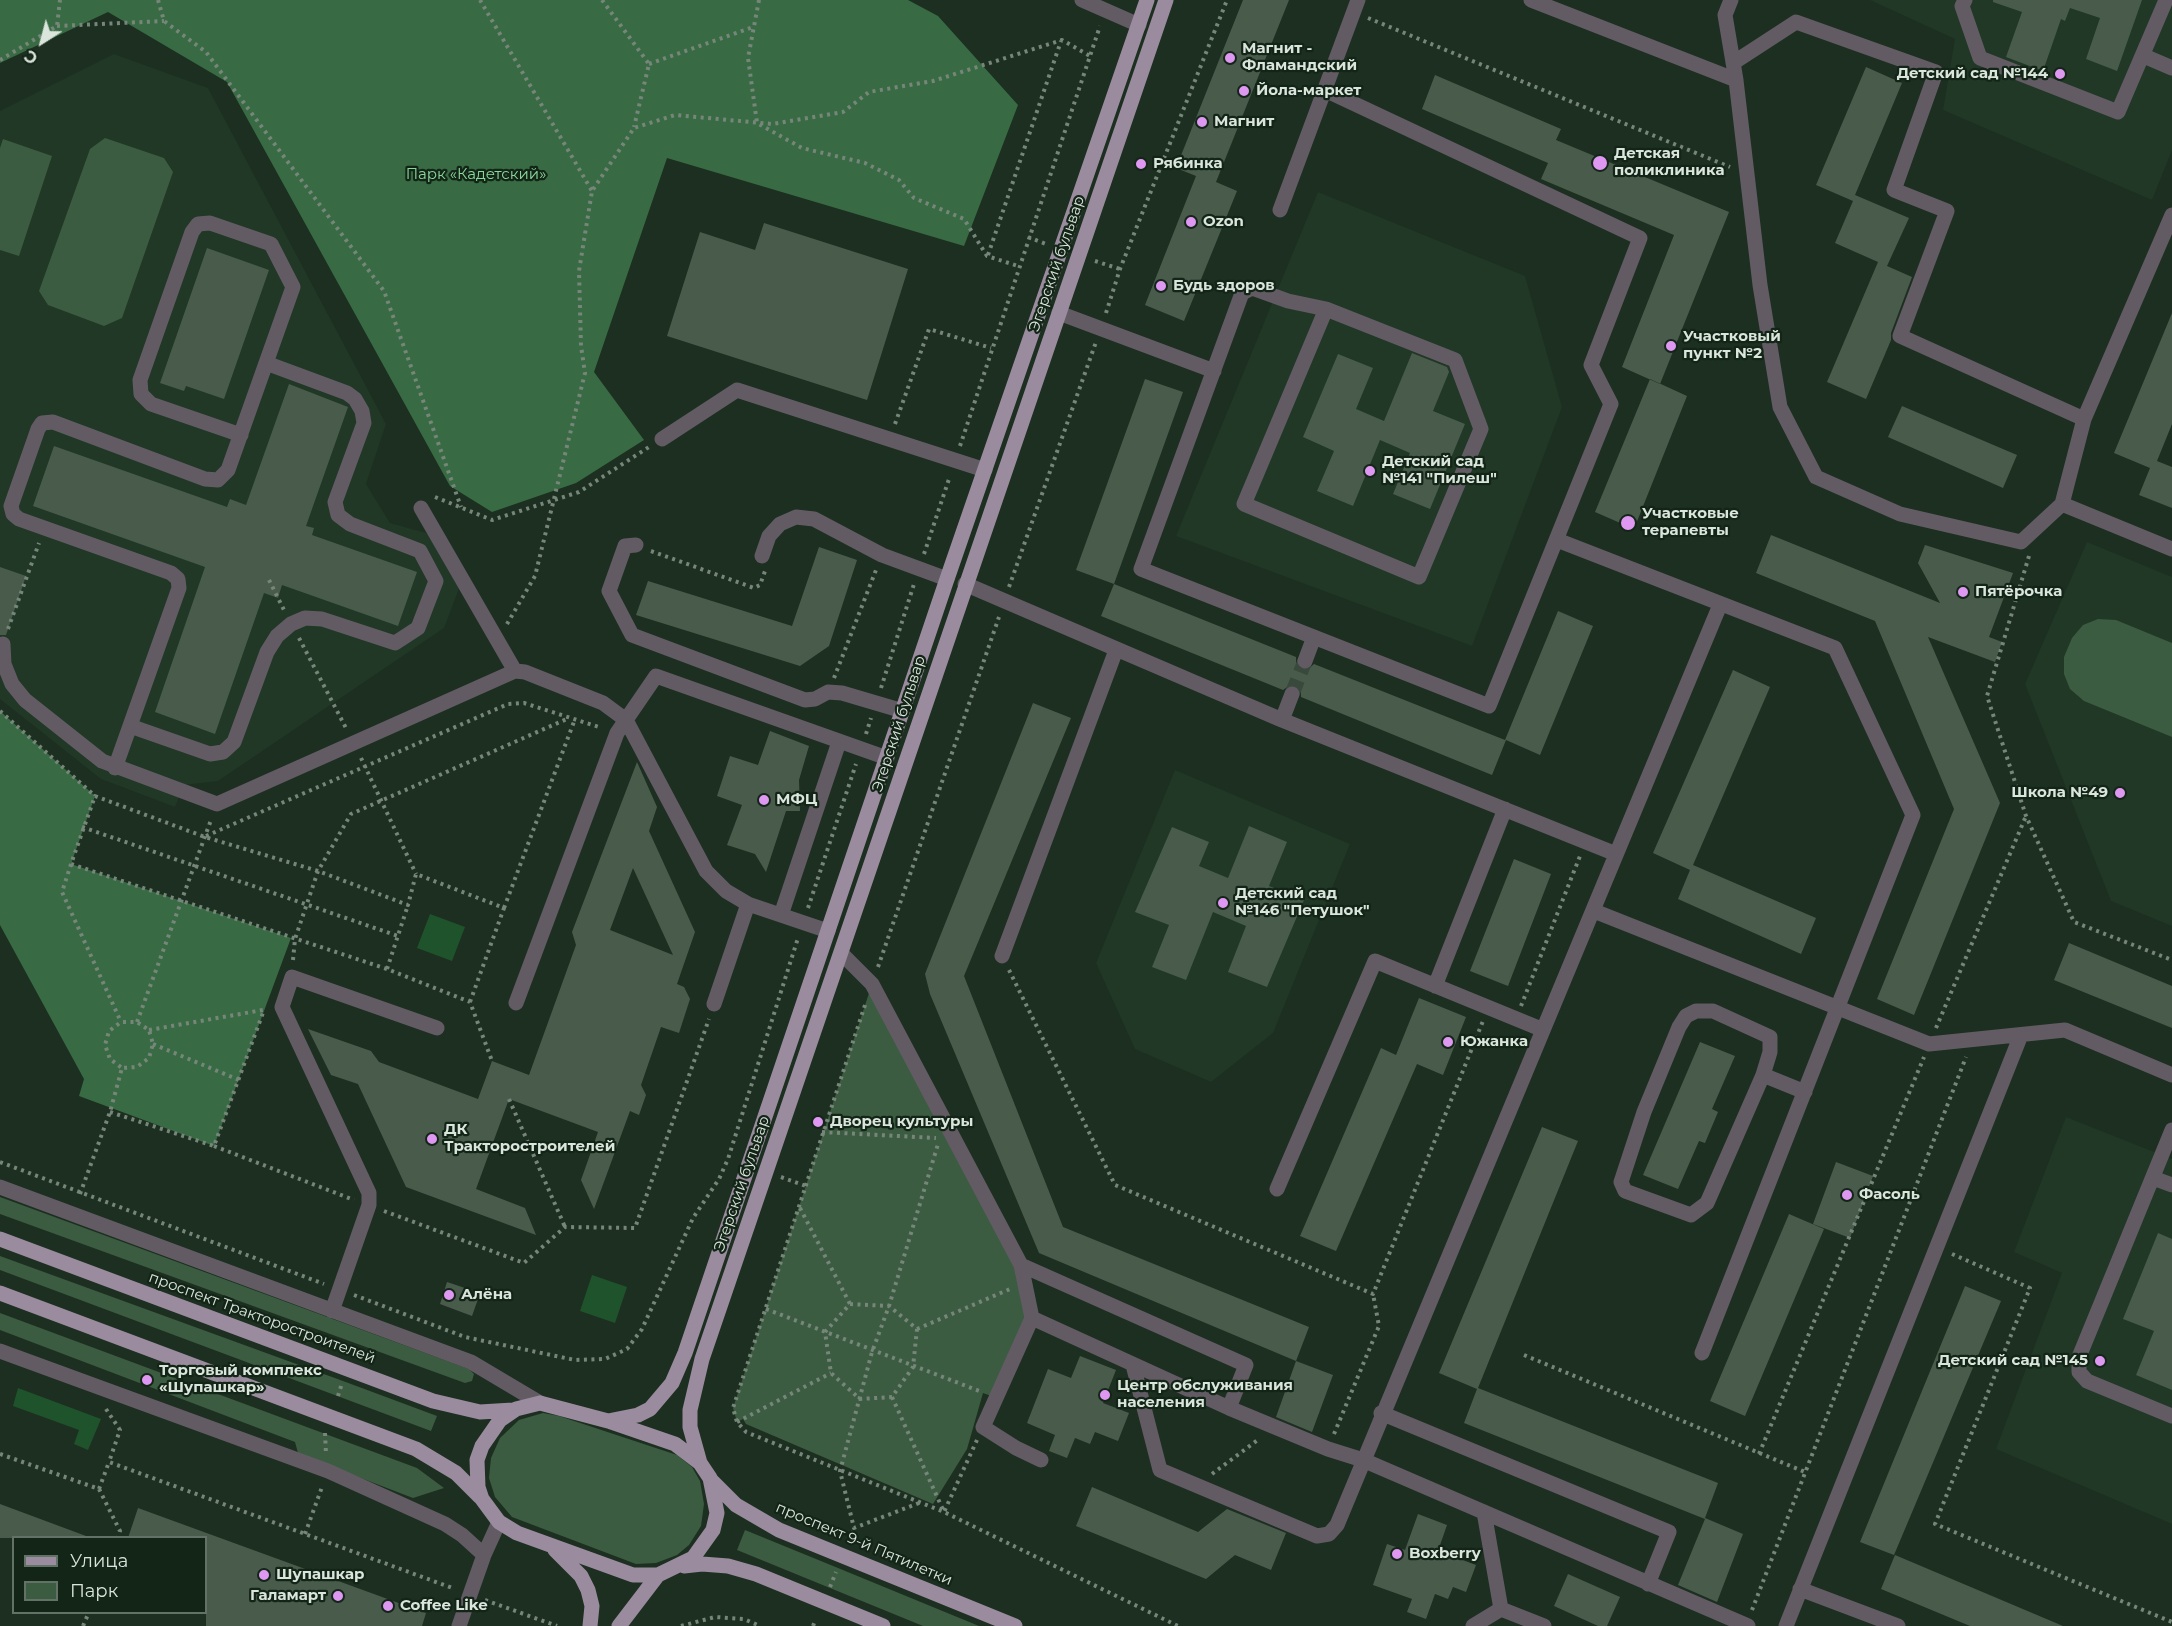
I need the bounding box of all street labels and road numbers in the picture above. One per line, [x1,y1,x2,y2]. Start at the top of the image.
street label: Эгерский бульвар [1025,194,1089,334]
street label: Эгерский бульвар [868,653,930,795]
street label: Эгерский бульвар [710,1114,774,1254]
street label: проспект Тракторостроителей [146,1268,378,1368]
street label: проспект 9-й Пятилетки [773,1499,955,1589]

